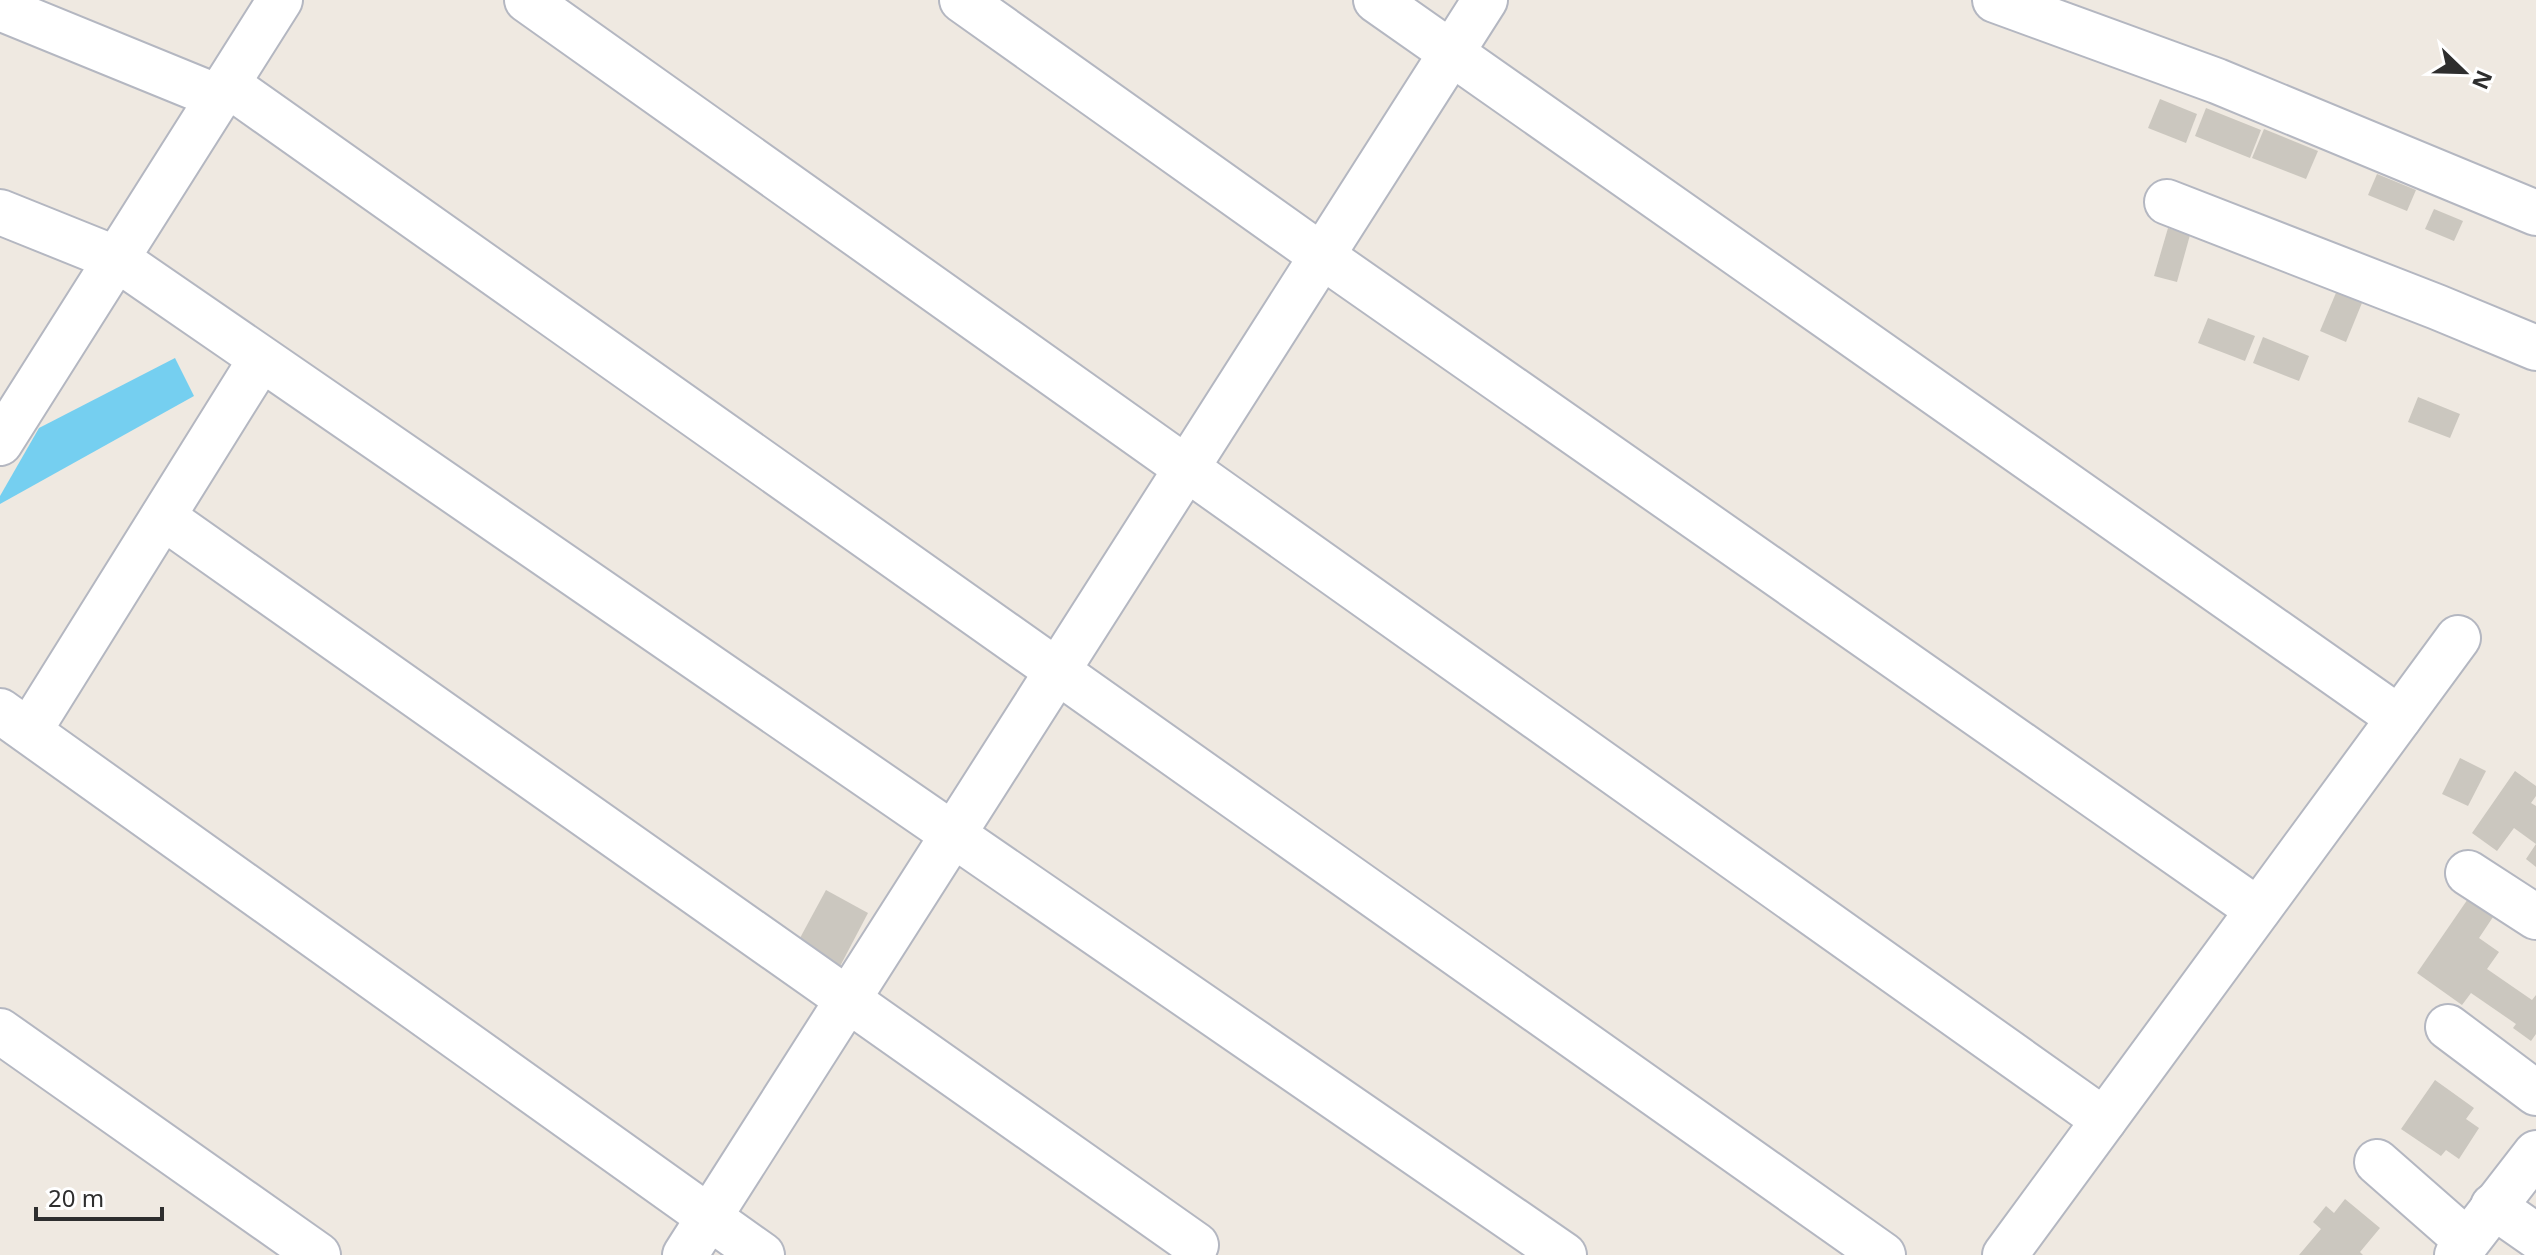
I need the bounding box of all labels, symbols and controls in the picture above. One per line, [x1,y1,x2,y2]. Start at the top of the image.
north arrow [2424,32,2504,112]
text: N [2466,66,2501,94]
scale bar [36,1171,162,1221]
text: 20 m [48,1181,104,1214]

